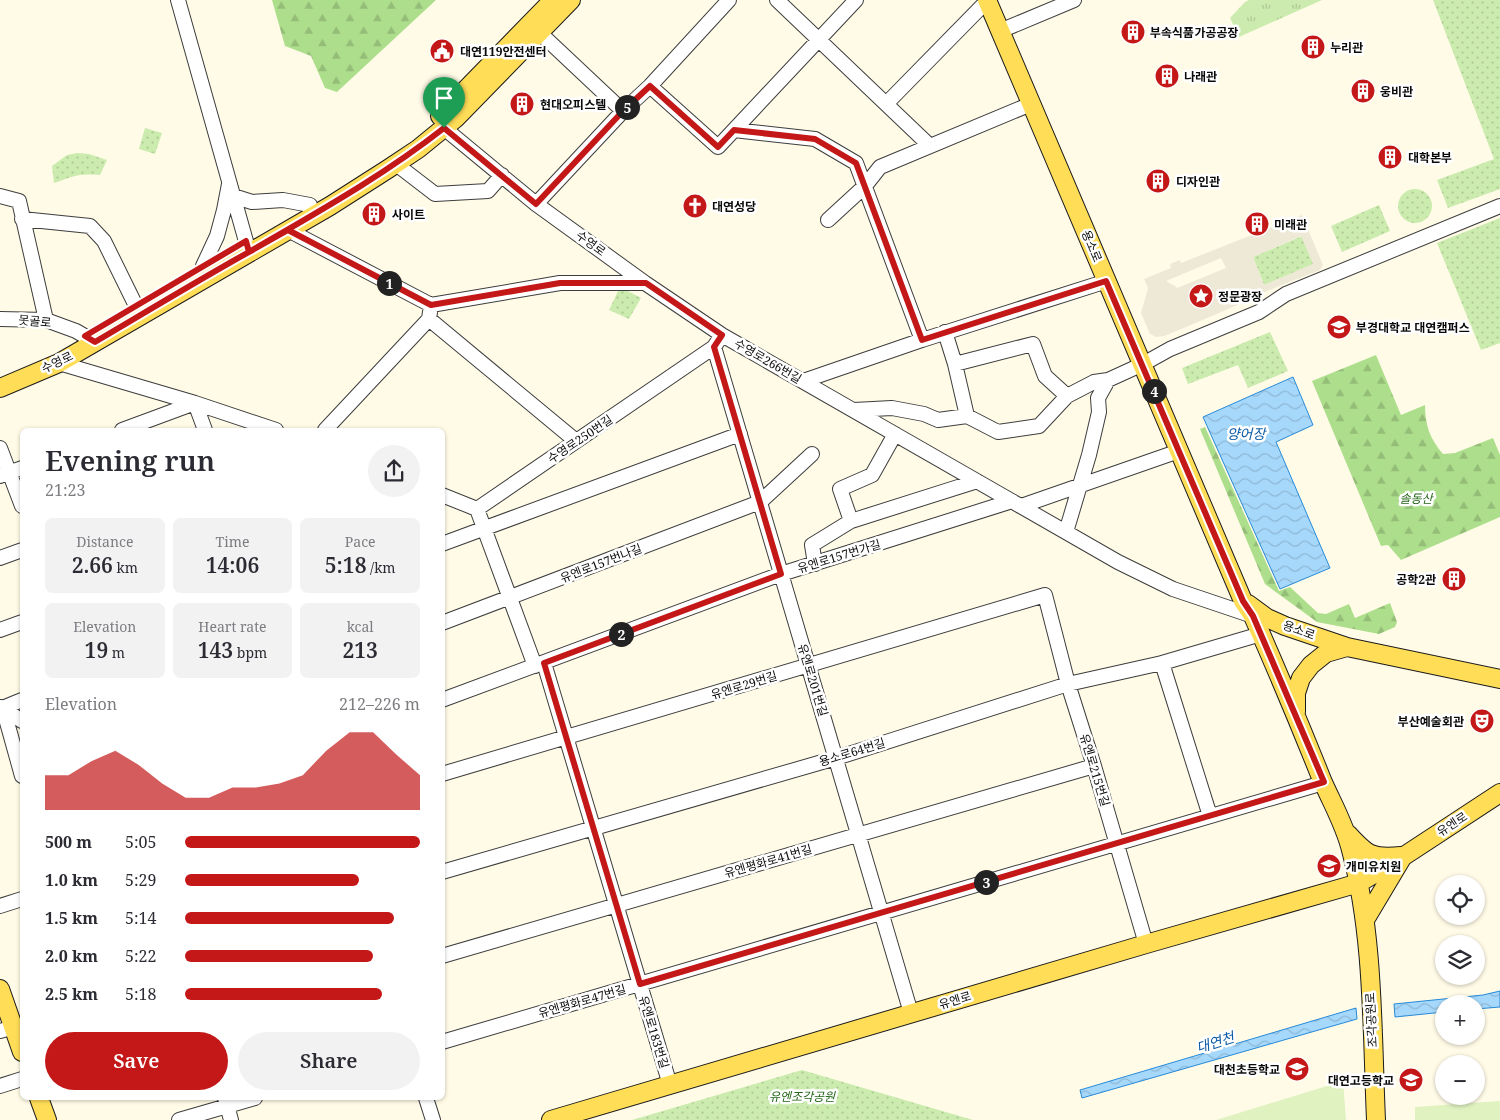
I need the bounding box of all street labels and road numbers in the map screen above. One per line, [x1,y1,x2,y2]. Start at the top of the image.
street label: 수영로 [573,226,609,260]
street label: 용소로 [1078,227,1106,265]
street label: 못골로 [18,311,52,331]
street label: 수영로266번길 [731,335,805,387]
street label: 수영로 [38,347,76,377]
street label: 수영로250번길 [544,411,616,467]
street label: 유엔로157번가길 [795,535,883,577]
street label: 유엔로157번나길 [558,540,644,586]
street label: 용소로 [1281,616,1317,644]
street label: 유엔로201번길 [794,641,832,719]
street label: 유엔로29번길 [709,667,779,703]
street label: 유엔로215번길 [1076,731,1114,809]
street label: 용소로64번길 [817,734,887,770]
street label: 유엔로 [1433,808,1471,840]
street label: 유엔평화로41번길 [722,840,814,882]
street label: 유엔평화로47번길 [536,980,628,1022]
street label: 유엔로 [937,987,973,1013]
street label: 조각공원로 [1361,992,1381,1048]
street label: 유엔로183번길 [635,993,673,1071]

